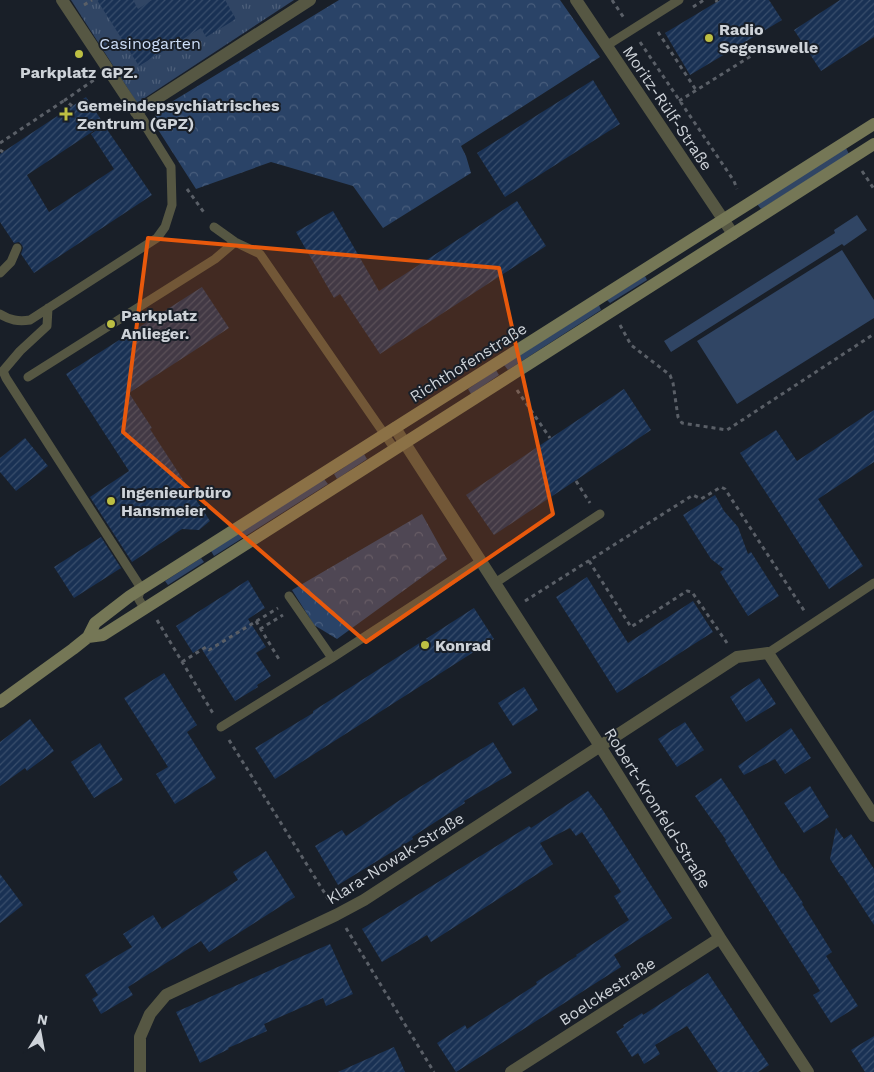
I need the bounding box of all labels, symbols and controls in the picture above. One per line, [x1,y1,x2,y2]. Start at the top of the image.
place label: Radio Segenswelle [719,20,818,57]
marker: Radio Segenswelle [703,32,715,44]
park label: Casinogarten [99,34,201,53]
street label: Moritz-Rülf-Straße [619,42,716,174]
marker: Parkplatz GPZ. [73,48,85,60]
place label: Parkplatz GPZ. [20,63,138,82]
place label: Gemeindepsychiatrisches Zentrum (GPZ) [77,96,280,133]
marker: Gemeindepsychiatrisches Zentrum (GPZ) [59,107,73,121]
place label: Parkplatz Anlieger. [121,306,197,343]
marker: Parkplatz Anlieger. [105,318,117,330]
street label: Richthofenstraße [406,319,530,406]
place label: Ingenieurbüro Hansmeier [121,483,232,520]
marker: Ingenieurbüro Hansmeier [105,495,117,507]
place label: Konrad [435,636,491,655]
marker: Konrad [419,639,431,651]
street label: Robert-Kronfeld-Straße [600,725,715,892]
street label: Klara-Nowak-Straße [323,808,467,908]
street label: Boelckestraße [556,953,659,1030]
north arrow [15,1007,65,1057]
text: N [36,1010,49,1028]

